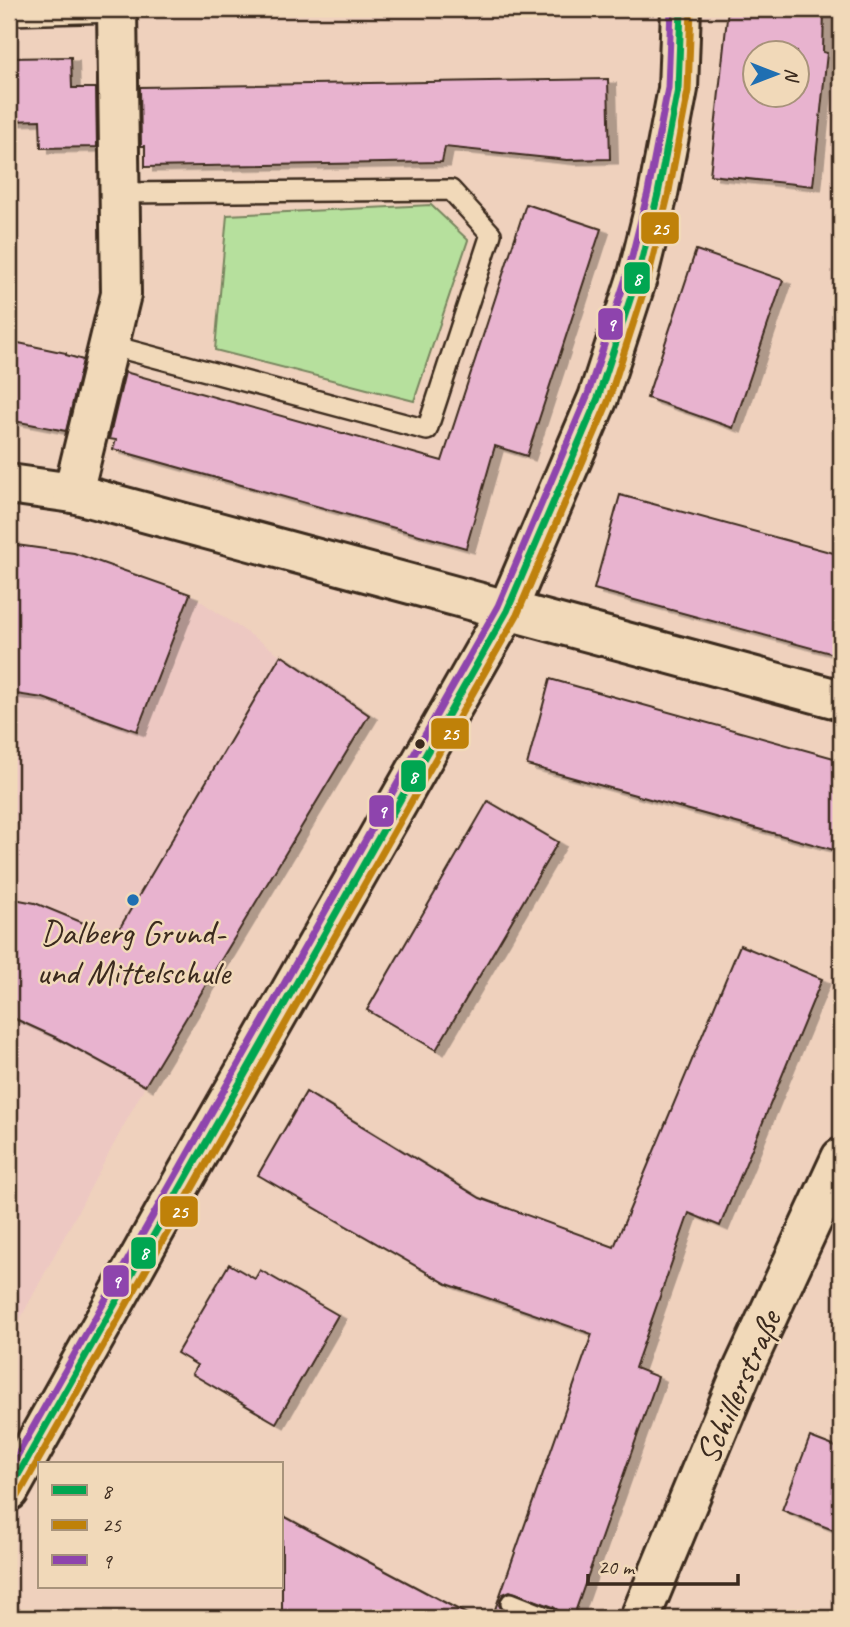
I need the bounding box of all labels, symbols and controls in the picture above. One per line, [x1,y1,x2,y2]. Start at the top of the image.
north arrow [742,38,812,108]
text: N [780,68,804,83]
line badge: 25 [640,211,680,245]
text: 25 [652,217,670,241]
line badge: 8 [623,261,651,295]
text: 8 [633,267,644,291]
line badge: 9 [597,307,624,341]
text: 9 [607,313,618,337]
line badge: 25 [430,717,470,750]
text: 25 [442,722,460,746]
unlabelled marker [413,737,427,751]
line badge: 8 [400,759,427,793]
text: 8 [409,765,420,789]
line badge: 9 [368,794,395,828]
text: 9 [378,800,389,824]
marker: Dalberg Grund- und Mittelschule [125,892,141,908]
place label: Dalberg Grund- und Mittelschule [36,910,232,995]
line badge: 25 [159,1195,199,1228]
text: 25 [171,1200,189,1224]
line badge: 8 [130,1236,157,1270]
text: 8 [140,1241,151,1265]
line badge: 9 [102,1264,130,1298]
text: 9 [112,1270,123,1294]
street label: Schillerstraße [684,1301,793,1470]
legend [38,1462,284,1588]
text: 8 [102,1478,114,1504]
text: 25 [102,1512,122,1538]
scale bar [588,1543,738,1587]
text: 9 [102,1548,113,1574]
text: 20 m [598,1554,636,1580]

